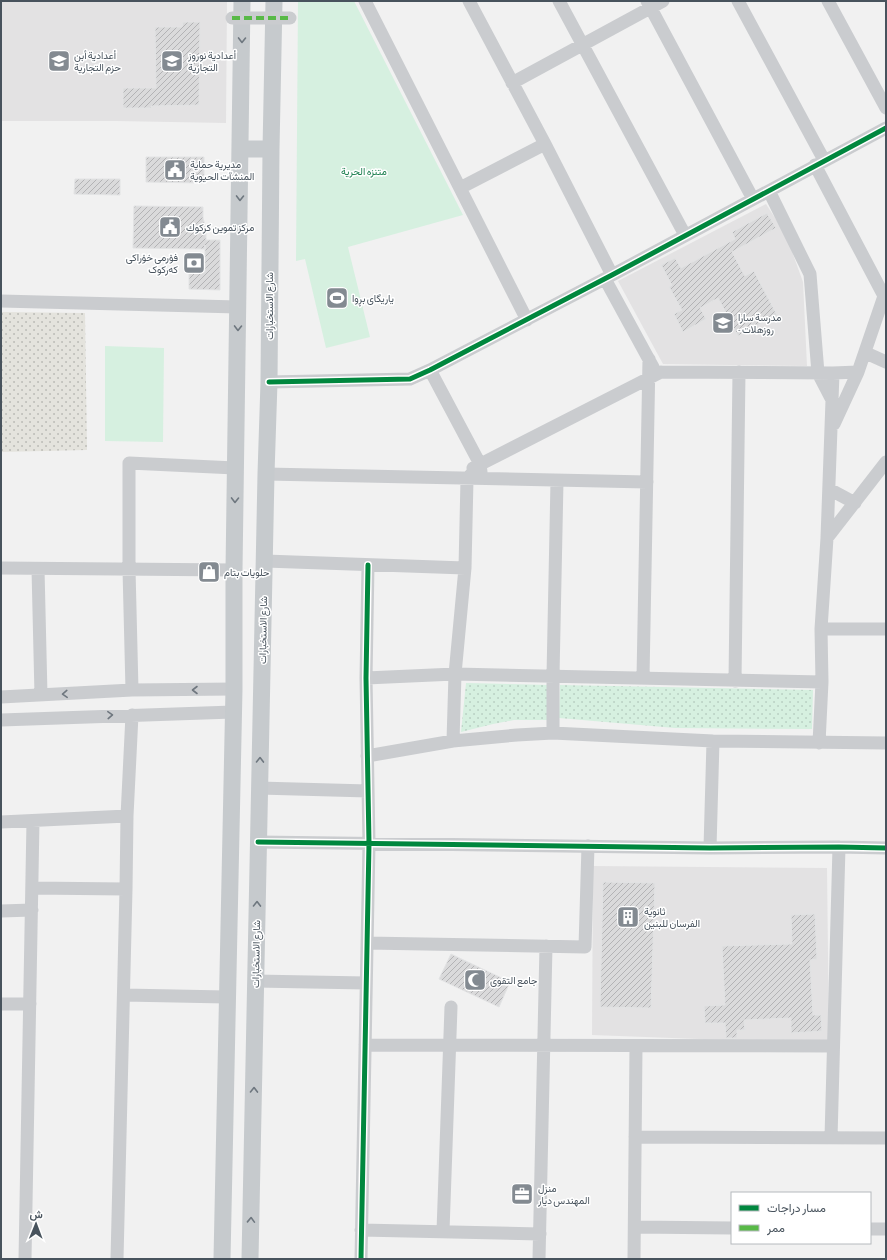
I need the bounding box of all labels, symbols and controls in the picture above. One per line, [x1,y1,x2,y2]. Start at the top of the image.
one-way arrow [238,37,246,43]
school or university icon: أعدادية أبن حزم التجارية [46,48,72,74]
school or university icon: أعدادية نوروز التجارية [159,48,185,74]
place label: أعدادية أبن حزم التجارية [74,50,121,74]
place label: أعدادية نوروز التجارية [187,50,237,74]
public building icon: مديرية حماية المنشآت الحيوية [162,157,188,183]
place label: مديرية حماية المنشآت الحيوية [190,159,254,183]
park label: متنزه الحرية [341,166,387,178]
one-way arrow [236,195,244,201]
public building icon: مركز تموين كركوك [157,214,183,240]
place label: مركز تموين كركوك [186,222,254,234]
bank icon: فۆرمی خۆراکی کەرکوک [181,250,207,276]
place label: فۆرمی خۆراکی کەرکوک [126,252,179,276]
street label: شارع الاستخبارات [264,272,276,340]
sports icon: یاریگای بڕوا [324,285,350,311]
place label: یاریگای بڕوا [352,293,394,307]
school or university icon: مدرسة سارا - روزهلات [710,310,736,336]
place label: مدرسة سارا - روزهلات [738,312,781,336]
one-way arrow [234,325,242,331]
one-way arrow [231,497,239,503]
shop icon: حلويات بتام [196,559,222,585]
place label: حلويات بتام [224,567,270,579]
street label: شارع الاستخبارات [257,596,270,664]
one-way arrow [192,686,198,694]
one-way arrow [62,690,68,699]
one-way arrow [107,711,113,720]
one-way arrow [256,757,264,763]
one-way arrow [252,901,261,907]
building icon: ثانوية الفرسان للبنين [615,904,641,930]
place label: ثانوية الفرسان للبنين [644,906,700,930]
street label: شارع الاستخبارات [250,920,263,988]
mosque icon: جامع التقوى [462,967,488,993]
place label: جامع التقوى [490,975,538,987]
one-way arrow [250,1087,258,1093]
office icon: منزل المهندس ديار [509,1181,535,1207]
place label: منزل المهندس ديار [537,1183,590,1207]
legend [731,1192,871,1244]
text: مسار دراجات [767,1201,826,1216]
north arrow [16,1204,56,1244]
text: ش [29,1208,43,1221]
one-way arrow [247,1217,255,1223]
text: ممر [766,1221,785,1236]

